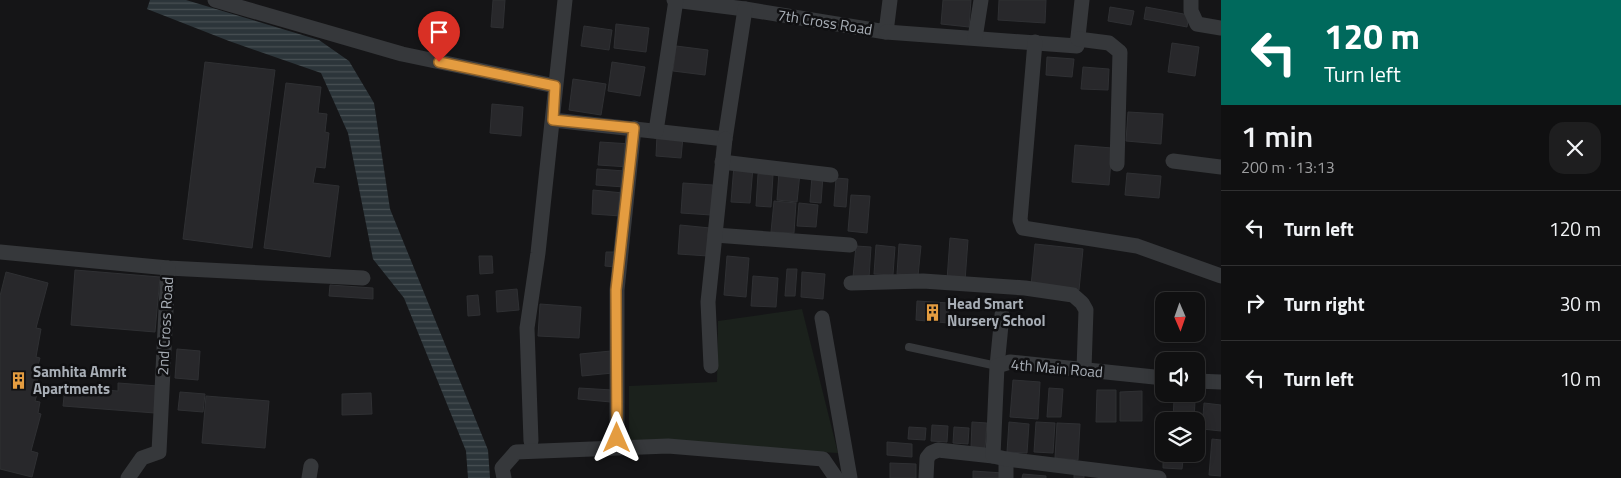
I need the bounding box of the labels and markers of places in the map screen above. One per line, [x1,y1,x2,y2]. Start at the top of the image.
pin [418,11,460,62]
place label: Head Smart Nursery School [947,292,1046,332]
building icon: Head Smart Nursery School [923,302,943,322]
place label: Samhita Amrit Apartments [33,360,127,400]
building icon: Samhita Amrit Apartments [9,370,29,390]

